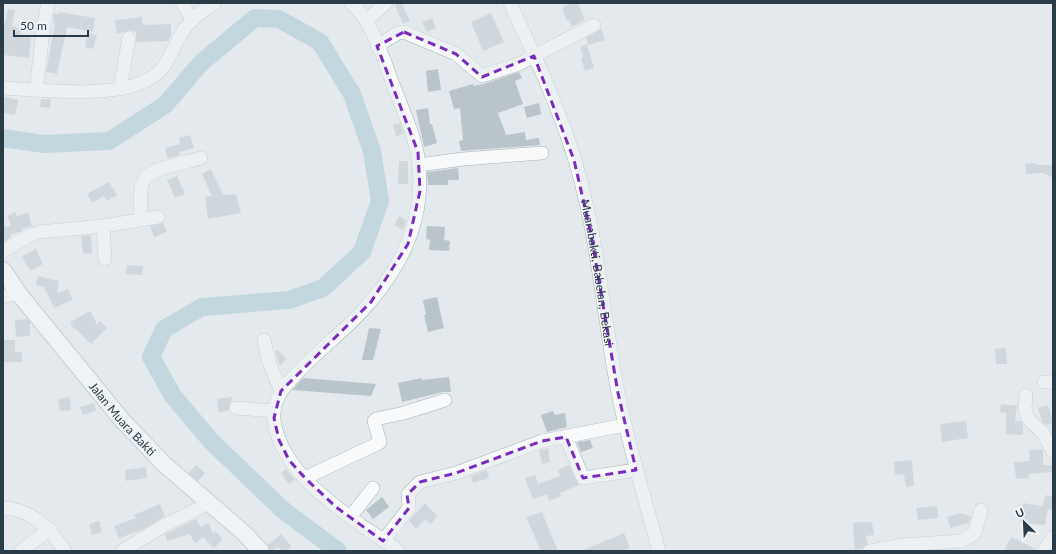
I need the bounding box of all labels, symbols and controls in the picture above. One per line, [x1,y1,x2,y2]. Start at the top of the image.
scale bar [14,12,88,38]
text: 50 m [20,18,47,33]
street label: Muarabakti, Babelan, Bekasi [578,198,617,347]
street label: Jalan Muara Bakti [86,379,159,459]
north arrow [1004,502,1044,542]
text: U [1013,505,1026,520]

